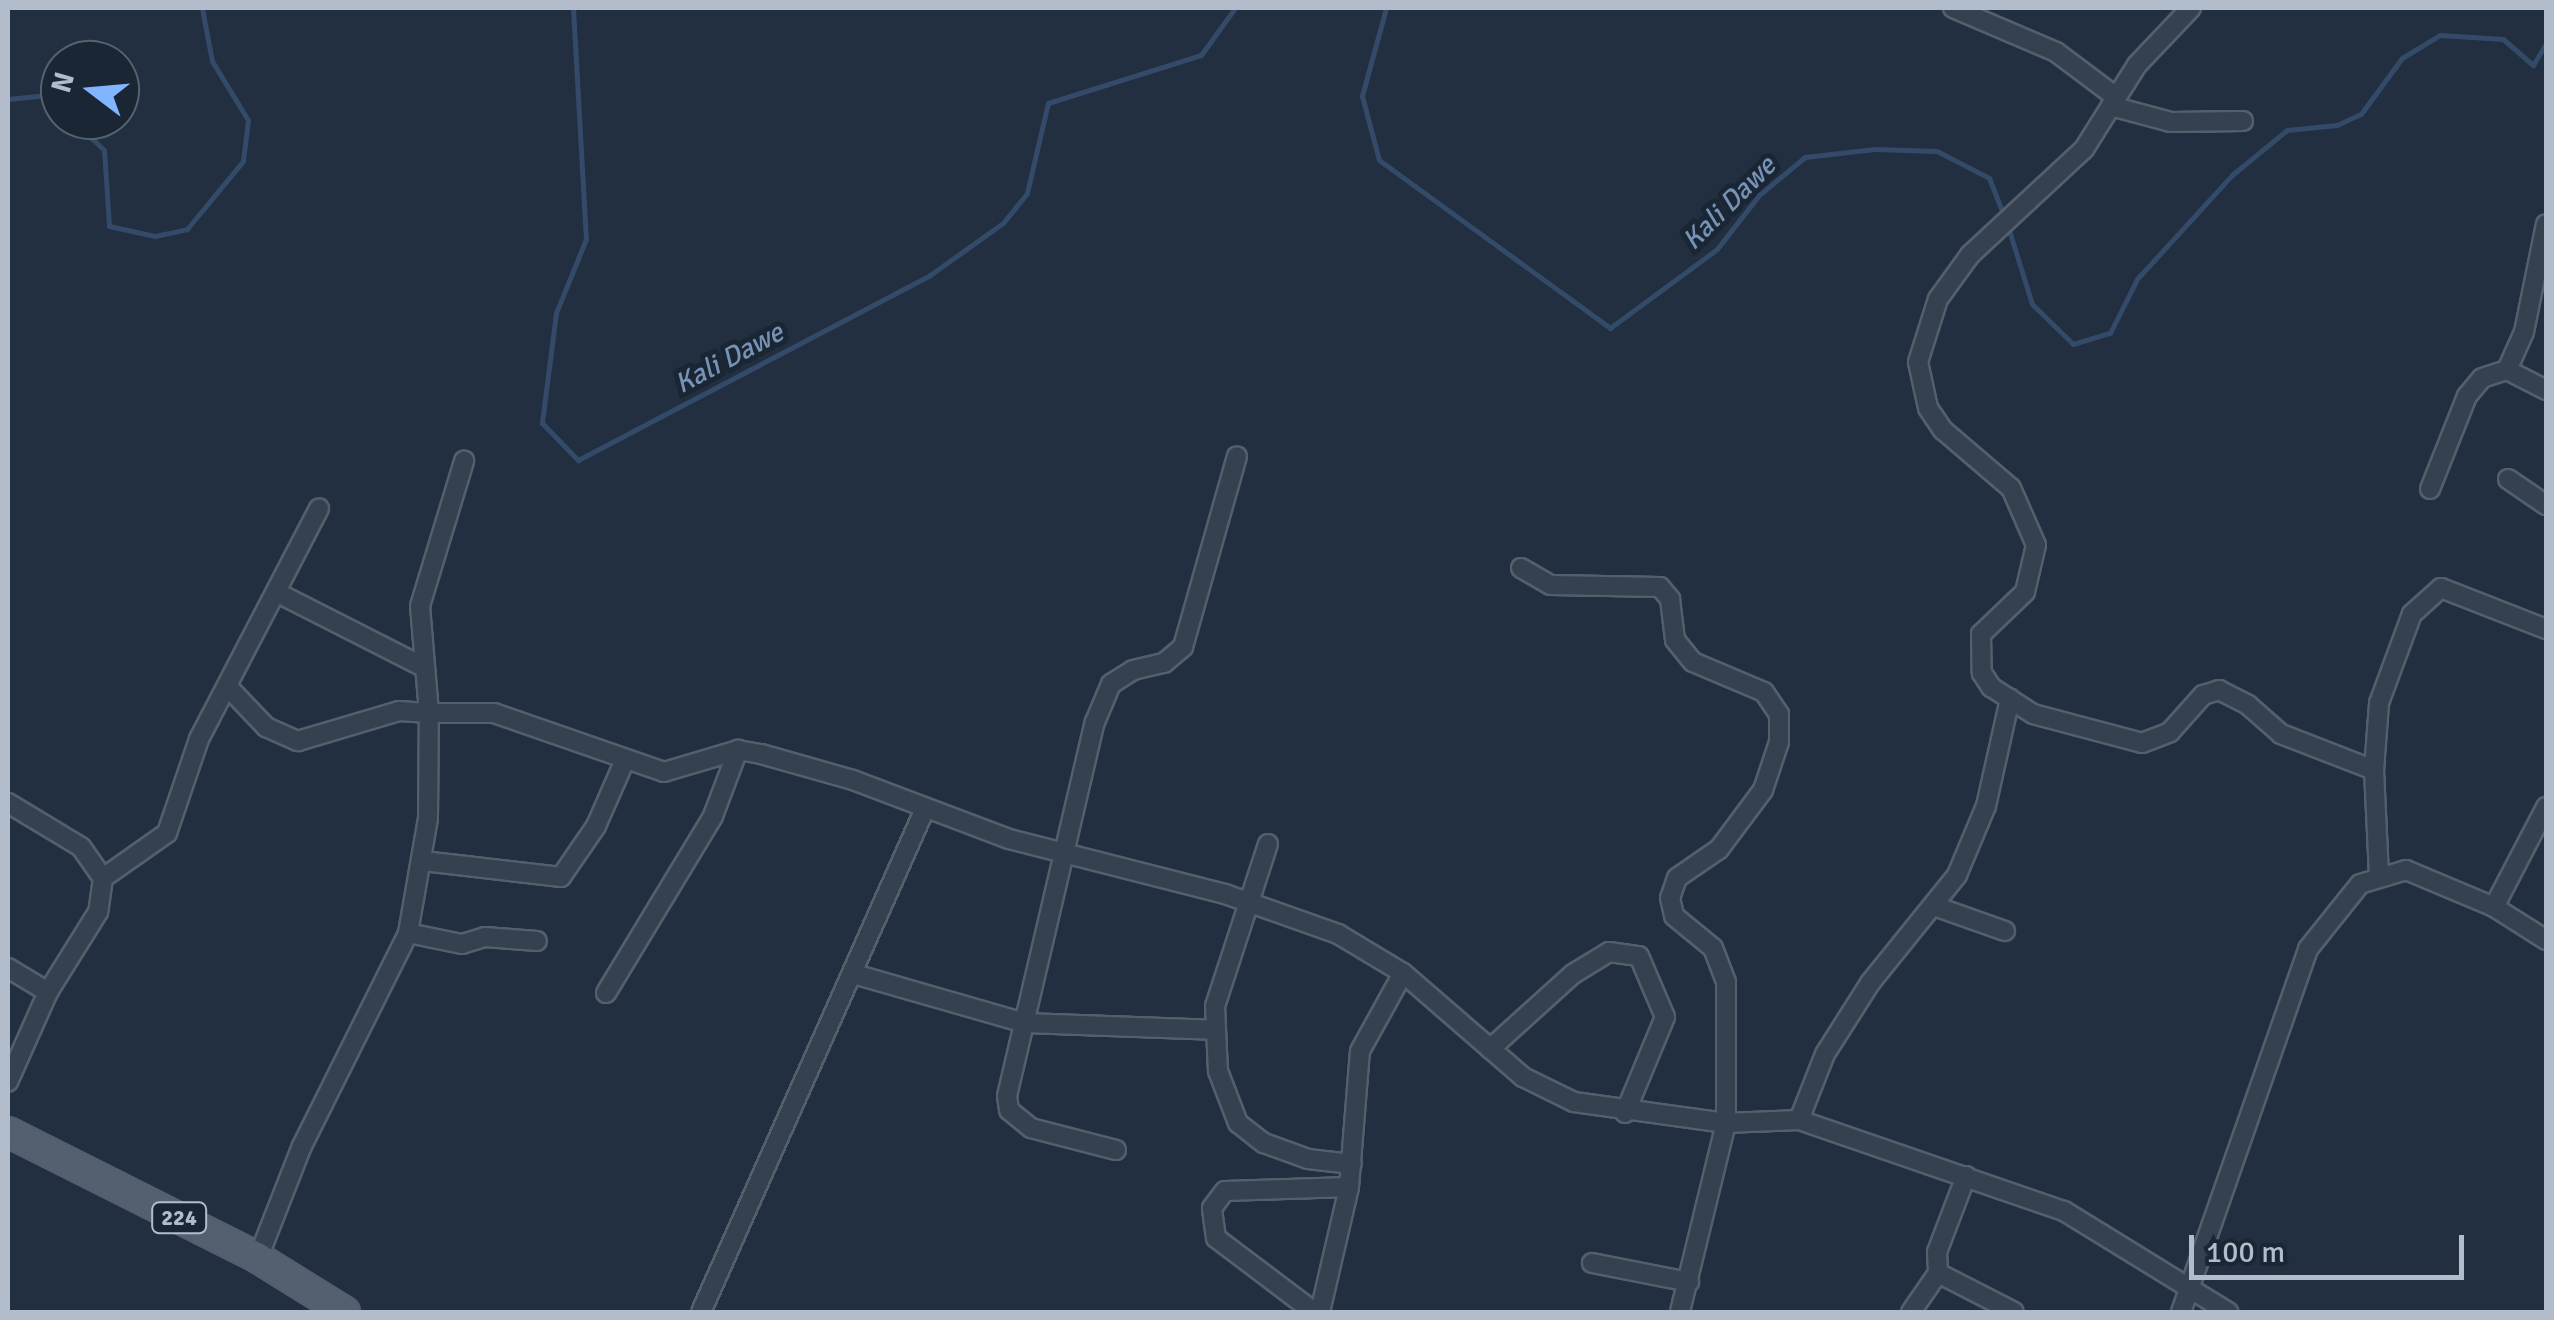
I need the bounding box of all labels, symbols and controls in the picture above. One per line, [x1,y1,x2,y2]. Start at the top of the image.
north arrow [40,40,140,140]
text: N [44,68,82,96]
water label: Kali Dawe [1675,149,1783,257]
water label: Kali Dawe [669,315,789,401]
road number: 224 [149,1201,209,1235]
scale bar [2194,1215,2469,1277]
text: 100 m [2206,1234,2285,1271]

